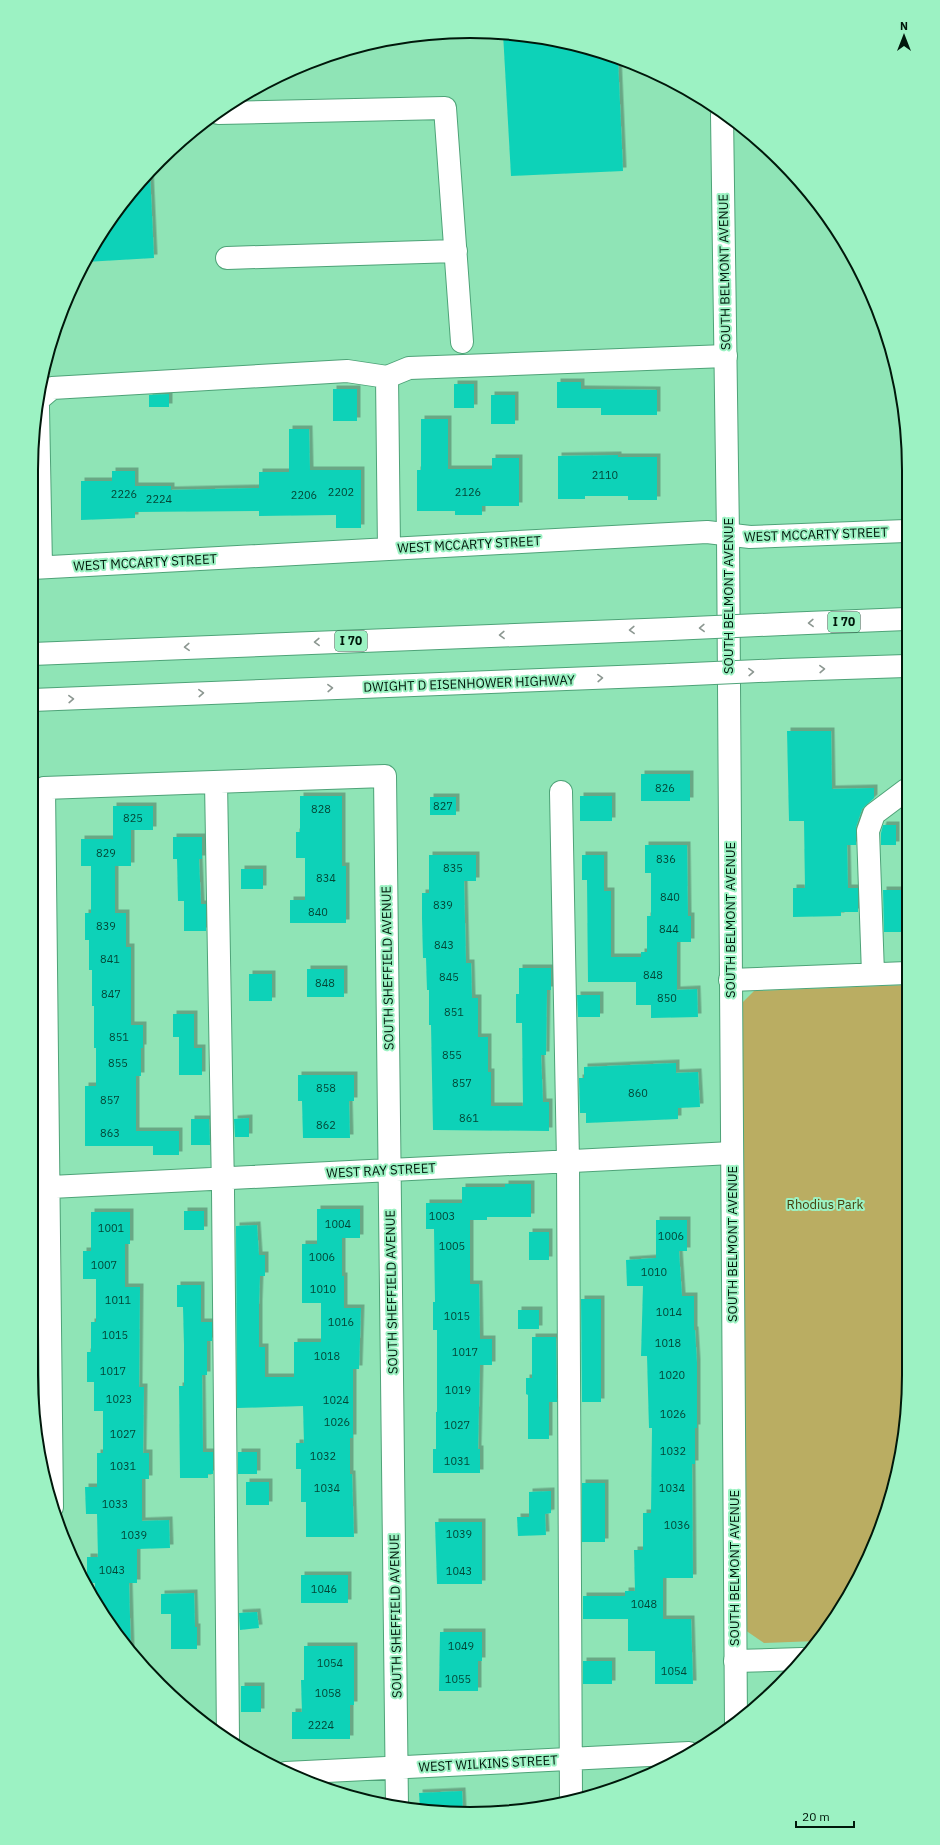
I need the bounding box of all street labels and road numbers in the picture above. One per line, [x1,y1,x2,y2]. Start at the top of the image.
street label: SOUTH BELMONT AVENUE [715,194,734,350]
street label: SOUTH BELMONT AVENUE [720,518,737,674]
street label: WEST MCCARTY STREET [744,523,889,546]
street label: WEST MCCARTY STREET [397,532,542,557]
street label: WEST MCCARTY STREET [73,550,218,575]
road number: I 70 [828,612,860,632]
road number: I 70 [335,631,367,651]
street label: DWIGHT D EISENHOWER HIGHWAY [363,671,575,696]
street label: SOUTH BELMONT AVENUE [722,842,739,998]
street label: SOUTH SHEFFIELD AVENUE [378,886,397,1050]
street label: WEST RAY STREET [326,1159,437,1182]
street label: SOUTH BELMONT AVENUE [724,1166,741,1322]
street label: SOUTH SHEFFIELD AVENUE [382,1210,401,1374]
street label: SOUTH BELMONT AVENUE [726,1490,743,1646]
street label: SOUTH SHEFFIELD AVENUE [386,1534,405,1698]
street label: WEST WILKINS STREET [418,1751,559,1776]

